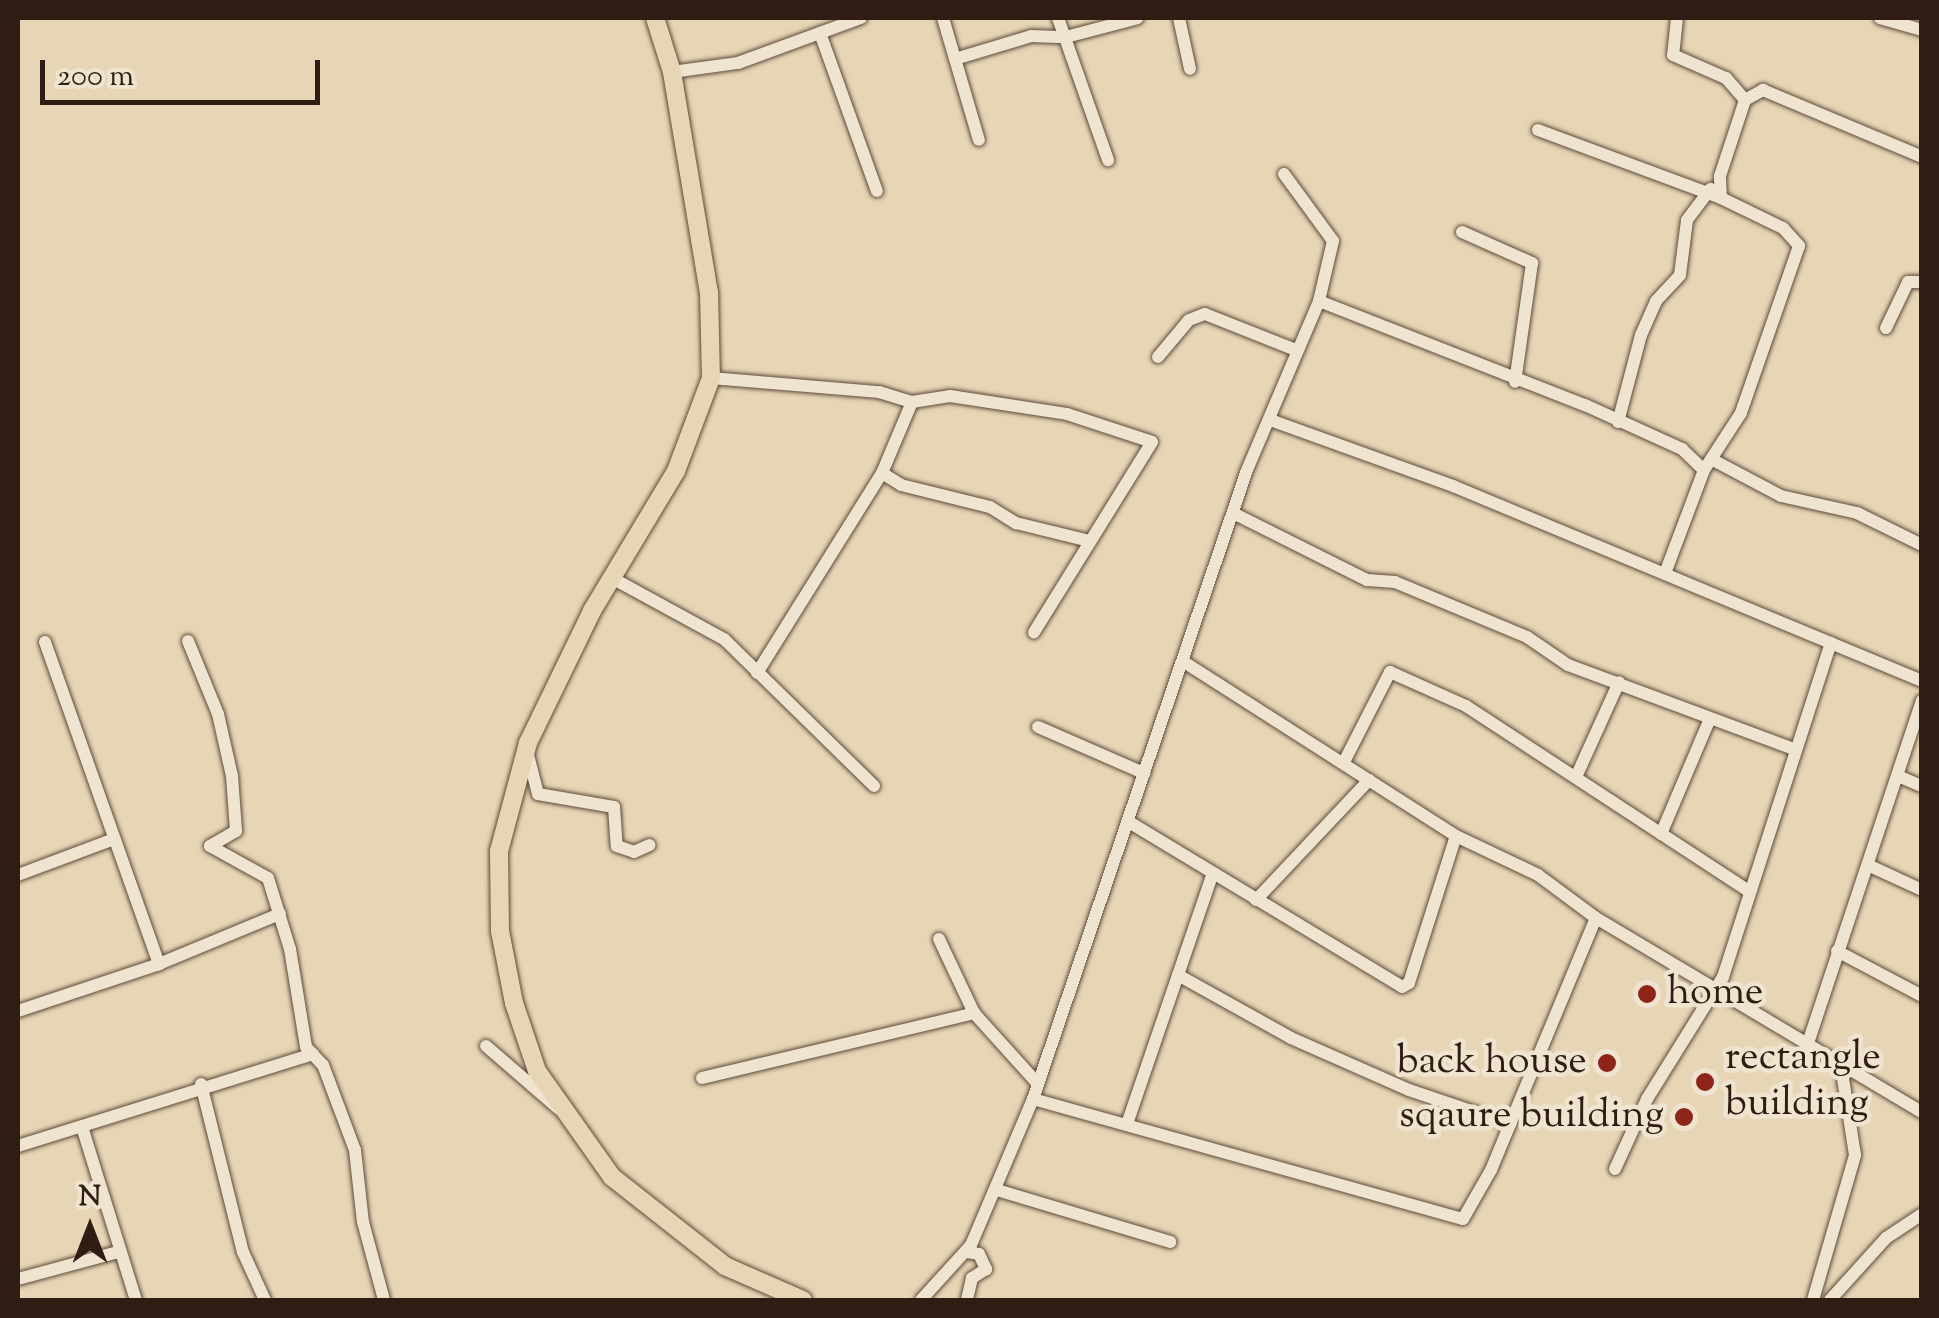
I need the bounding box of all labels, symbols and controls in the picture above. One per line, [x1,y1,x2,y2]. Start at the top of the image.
scale bar [45,40,325,102]
text: 200 m [57,56,134,99]
place label: home [1667,970,1763,1018]
marker: home [1636,983,1658,1005]
place label: rectangle building [1725,1035,1881,1129]
place label: back house [1397,1039,1587,1087]
marker: back house [1596,1052,1618,1074]
marker: rectangle building [1694,1071,1716,1093]
place label: sqaure building [1399,1093,1664,1141]
marker: sqaure building [1673,1106,1695,1128]
north arrow [40,1178,140,1278]
text: N [79,1178,101,1218]

